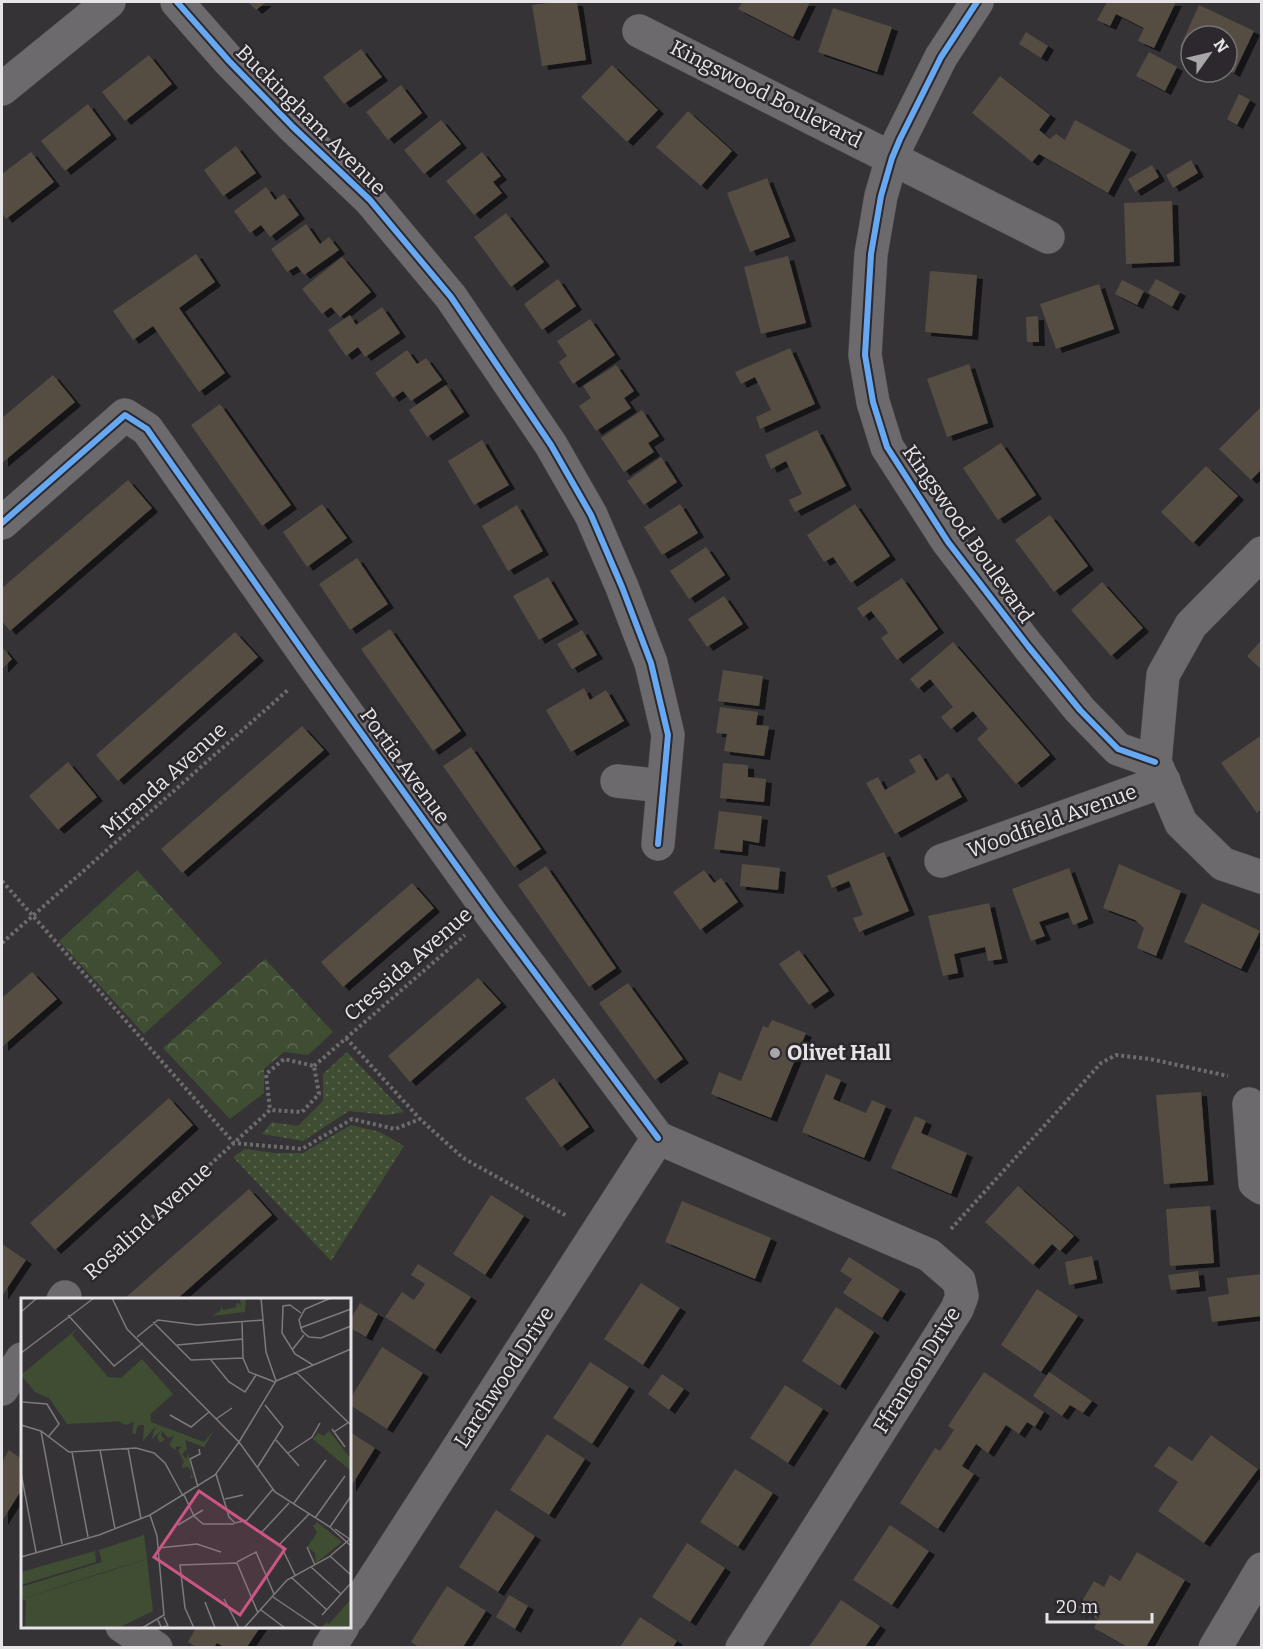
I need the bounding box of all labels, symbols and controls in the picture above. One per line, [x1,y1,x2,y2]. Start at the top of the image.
north arrow [1179,24,1239,84]
street label: Kingswood Boulevard [666,34,866,154]
text: N [1210,35,1232,56]
street label: Buckingham Avenue [230,39,392,201]
street label: Kingswood Boulevard [897,440,1039,628]
street label: Portia Avenue [354,703,456,829]
street label: Miranda Avenue [96,717,232,843]
street label: Woodfield Avenue [964,778,1140,864]
street label: Cressida Avenue [339,901,477,1027]
place label: Olivet Hall [787,1040,891,1066]
marker: Olivet Hall [768,1046,782,1060]
street label: Rosalind Avenue [79,1157,217,1285]
inset map [21,1298,351,1628]
street label: Larchwood Drive [449,1301,559,1453]
street label: Ffrancon Drive [868,1302,966,1438]
scale bar [1047,1586,1152,1624]
text: 20 m [1056,1596,1098,1618]

